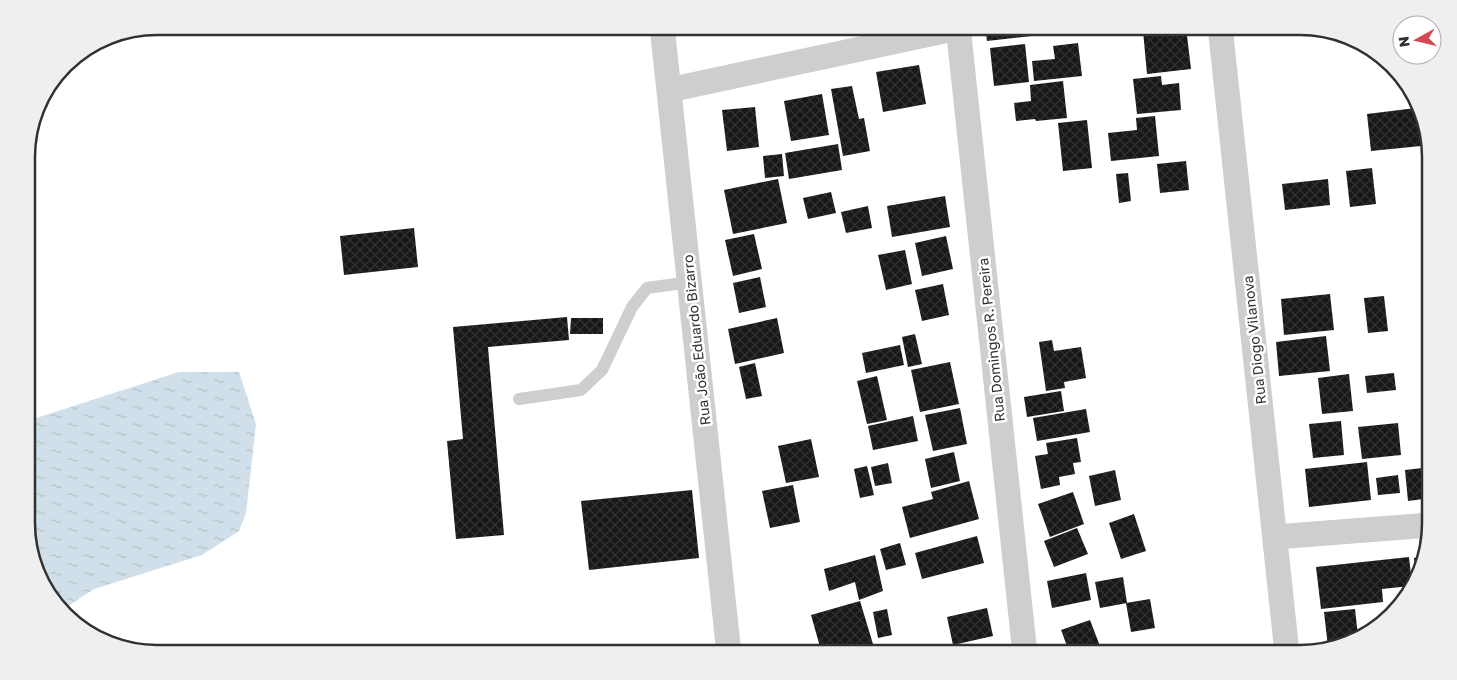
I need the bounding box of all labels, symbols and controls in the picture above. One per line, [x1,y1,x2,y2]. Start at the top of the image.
north arrow [1392,15,1442,65]
text: N [1394,35,1413,48]
street label: Rua João Eduardo Bizarro [679,254,713,426]
street label: Rua Domingos R. Pereira [974,257,1008,423]
street label: Rua Diogo Vilanova [1239,275,1269,405]

